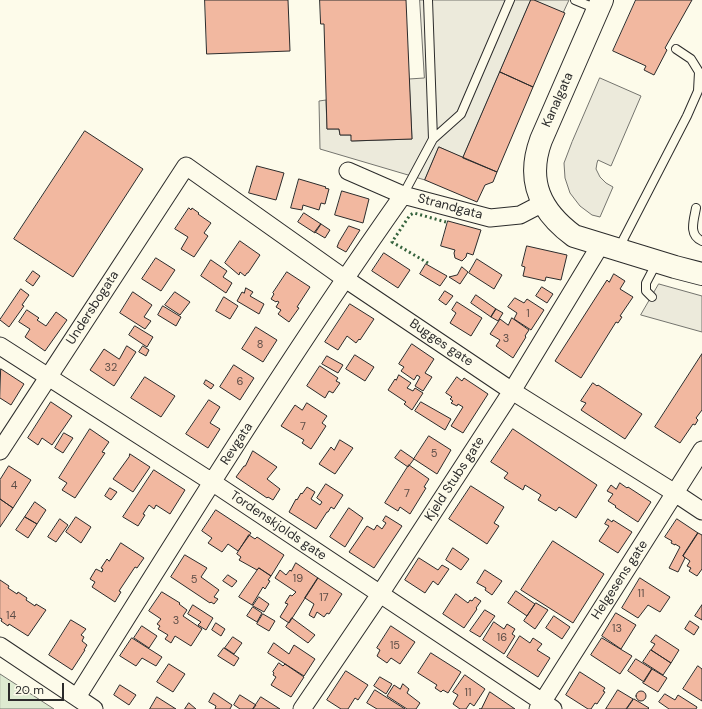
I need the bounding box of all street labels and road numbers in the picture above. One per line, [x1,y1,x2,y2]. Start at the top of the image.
street label: Kanalgata [539,70,577,130]
street label: Strandgata [416,191,484,223]
street label: Undersbogata [63,268,123,348]
street label: Bugges gate [406,316,476,370]
street label: Revgata [218,420,256,468]
street label: Kjeld Stubs gate [422,434,488,524]
street label: Tordenskjolds gate [227,488,329,564]
street label: Helgesens gate [589,537,651,623]

